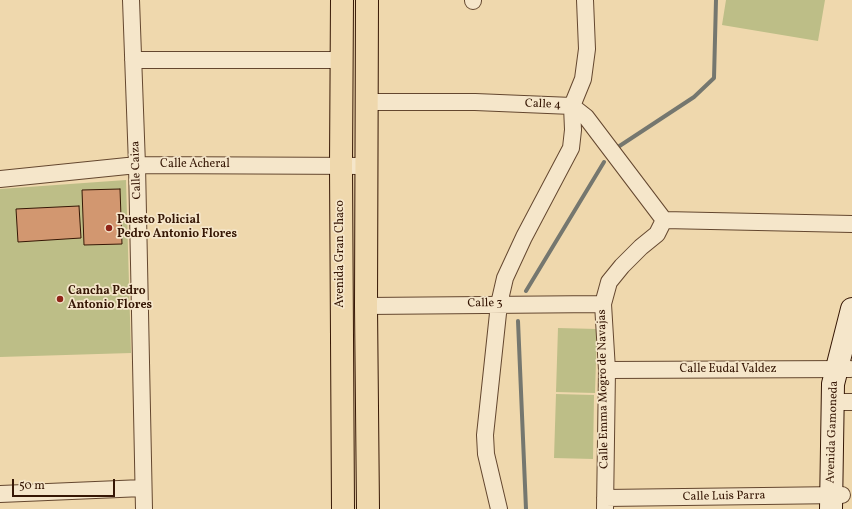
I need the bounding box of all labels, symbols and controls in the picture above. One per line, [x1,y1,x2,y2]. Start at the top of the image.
street label: Calle 4 [525,97,561,113]
street label: Calle Caiza [129,141,145,199]
street label: Calle Acheral [160,158,230,172]
street label: Avenida Gran Chaco [334,200,348,308]
place label: Puesto Policial Pedro Antonio Flores [117,214,237,242]
marker: Puesto Policial Pedro Antonio Flores [104,223,114,233]
place label: Cancha Pedro Antonio Flores [68,285,152,313]
marker: Cancha Pedro Antonio Flores [55,294,65,304]
street label: Calle 3 [467,296,503,312]
street label: Calle Emma Mogro de Navajas [595,309,613,469]
street label: Calle Eudal Valdez [680,363,776,377]
street label: Avenida Gamoneda [824,380,842,484]
scale bar [14,471,117,497]
text: 50 m [19,478,45,494]
street label: Calle Luis Parra [683,489,765,505]

